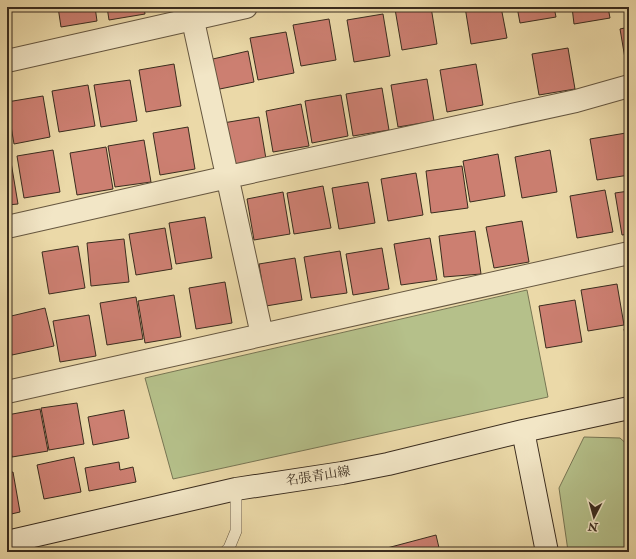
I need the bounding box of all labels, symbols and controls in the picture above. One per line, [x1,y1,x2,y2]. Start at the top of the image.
street label: 名張青山線 [285,463,351,489]
north arrow [574,497,614,537]
text: N [586,519,600,534]

